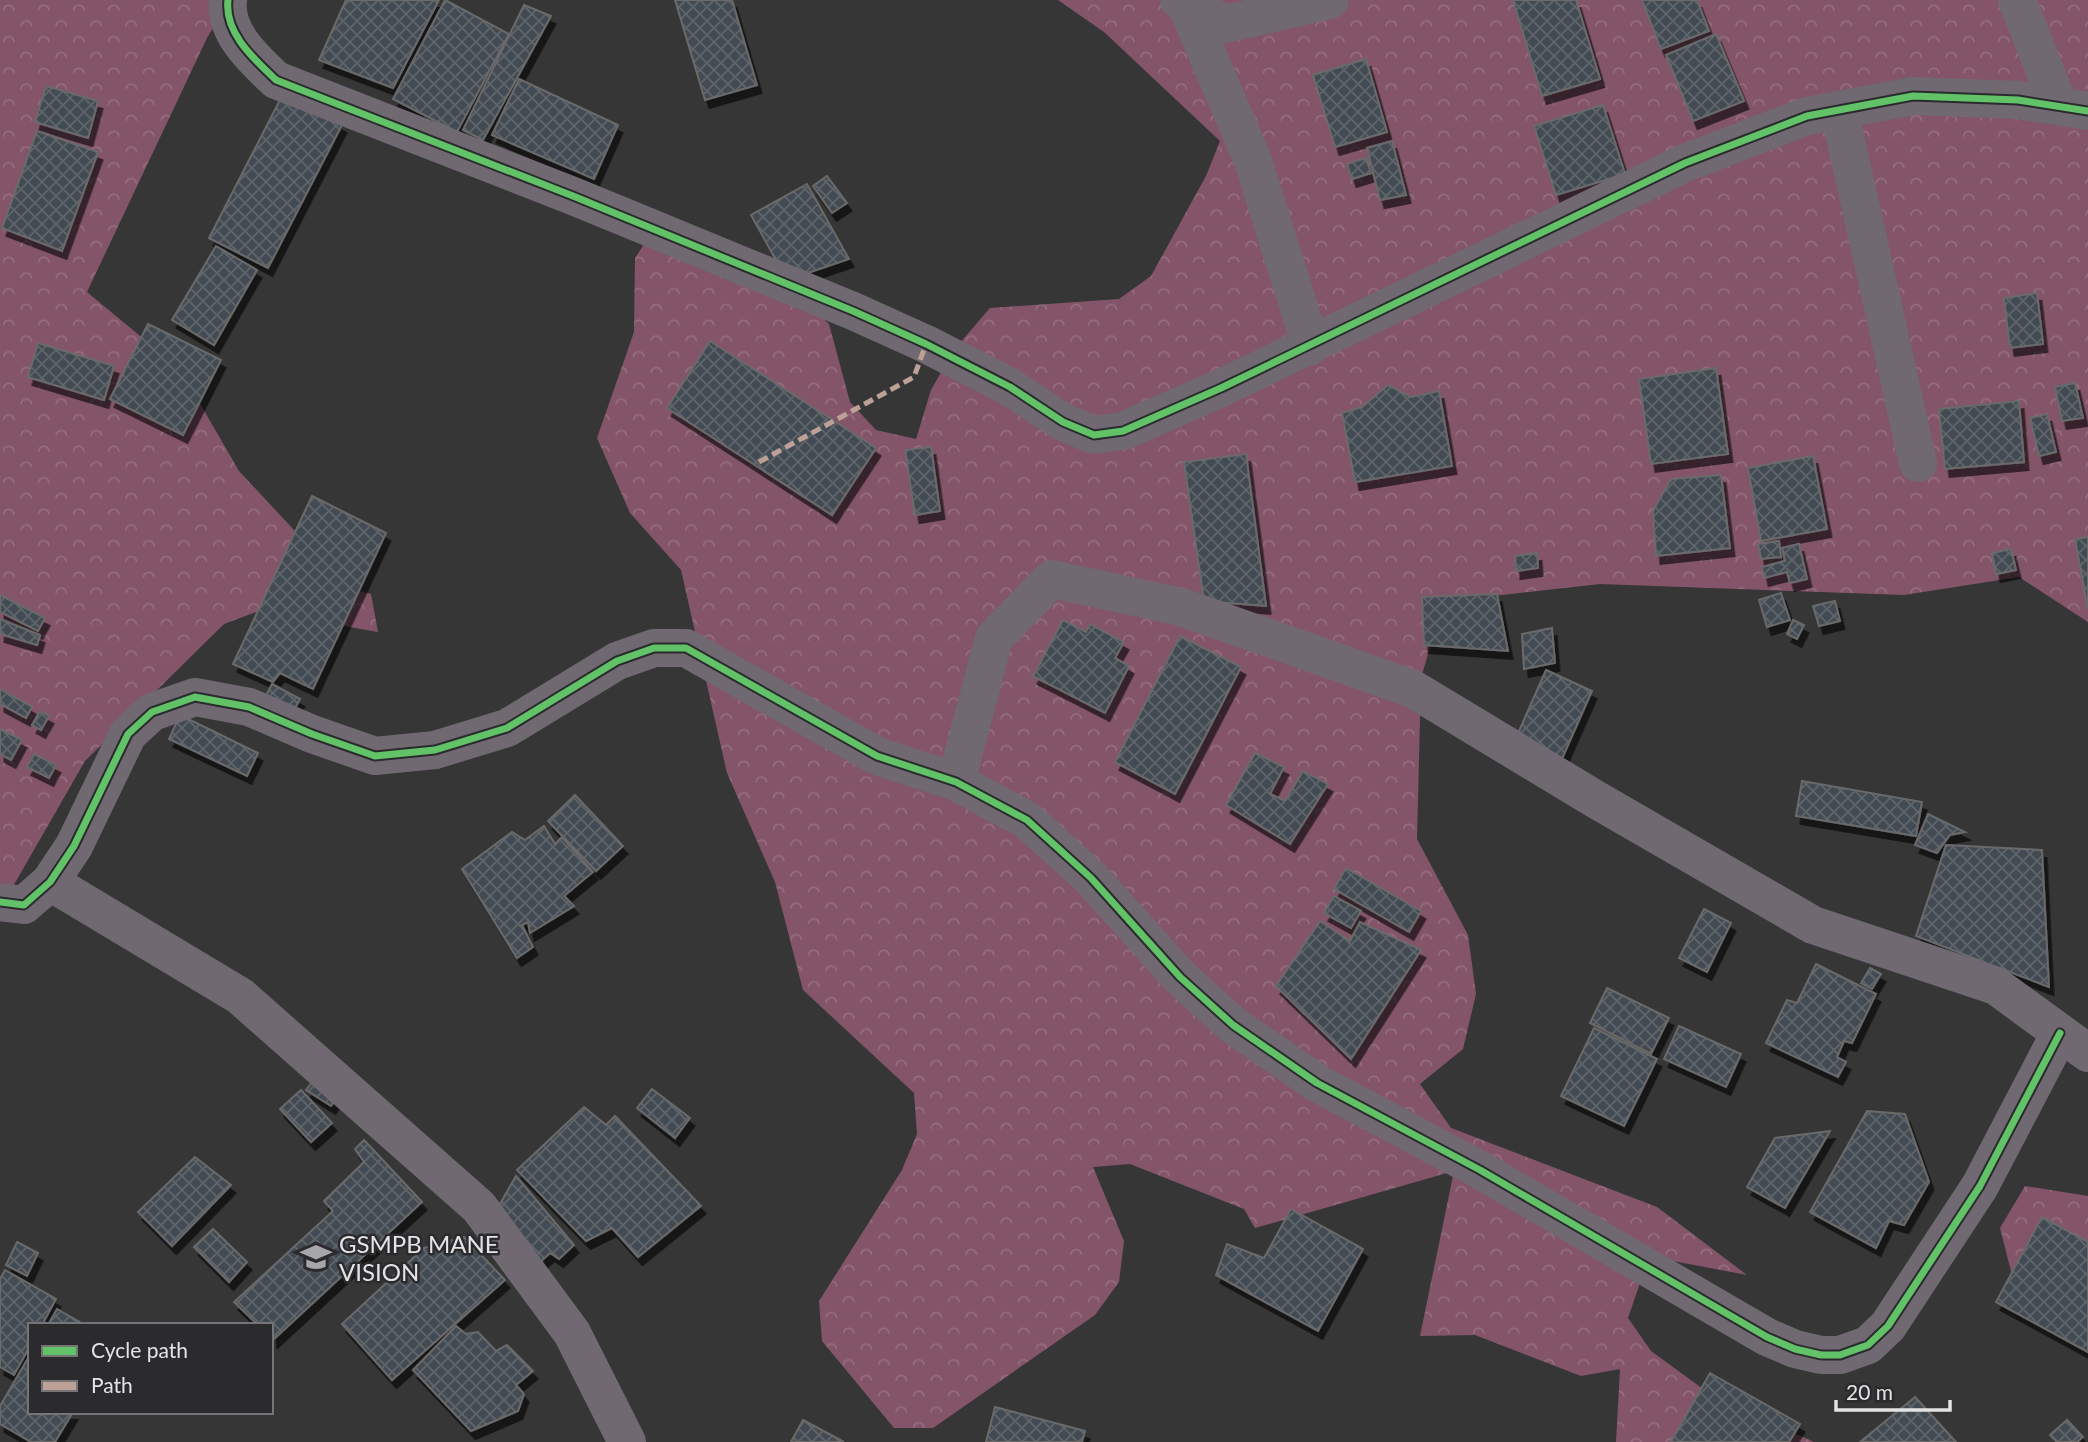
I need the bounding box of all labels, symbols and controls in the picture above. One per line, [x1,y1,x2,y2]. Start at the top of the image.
place label: GSMPB MANE VISION [339,1229,499,1286]
school or university icon: GSMPB MANE VISION [299,1240,333,1274]
legend [28,1323,273,1414]
text: Cycle path [91,1337,188,1362]
scale bar [1836,1368,1950,1412]
text: Path [91,1372,133,1397]
text: 20 m [1846,1379,1893,1404]

